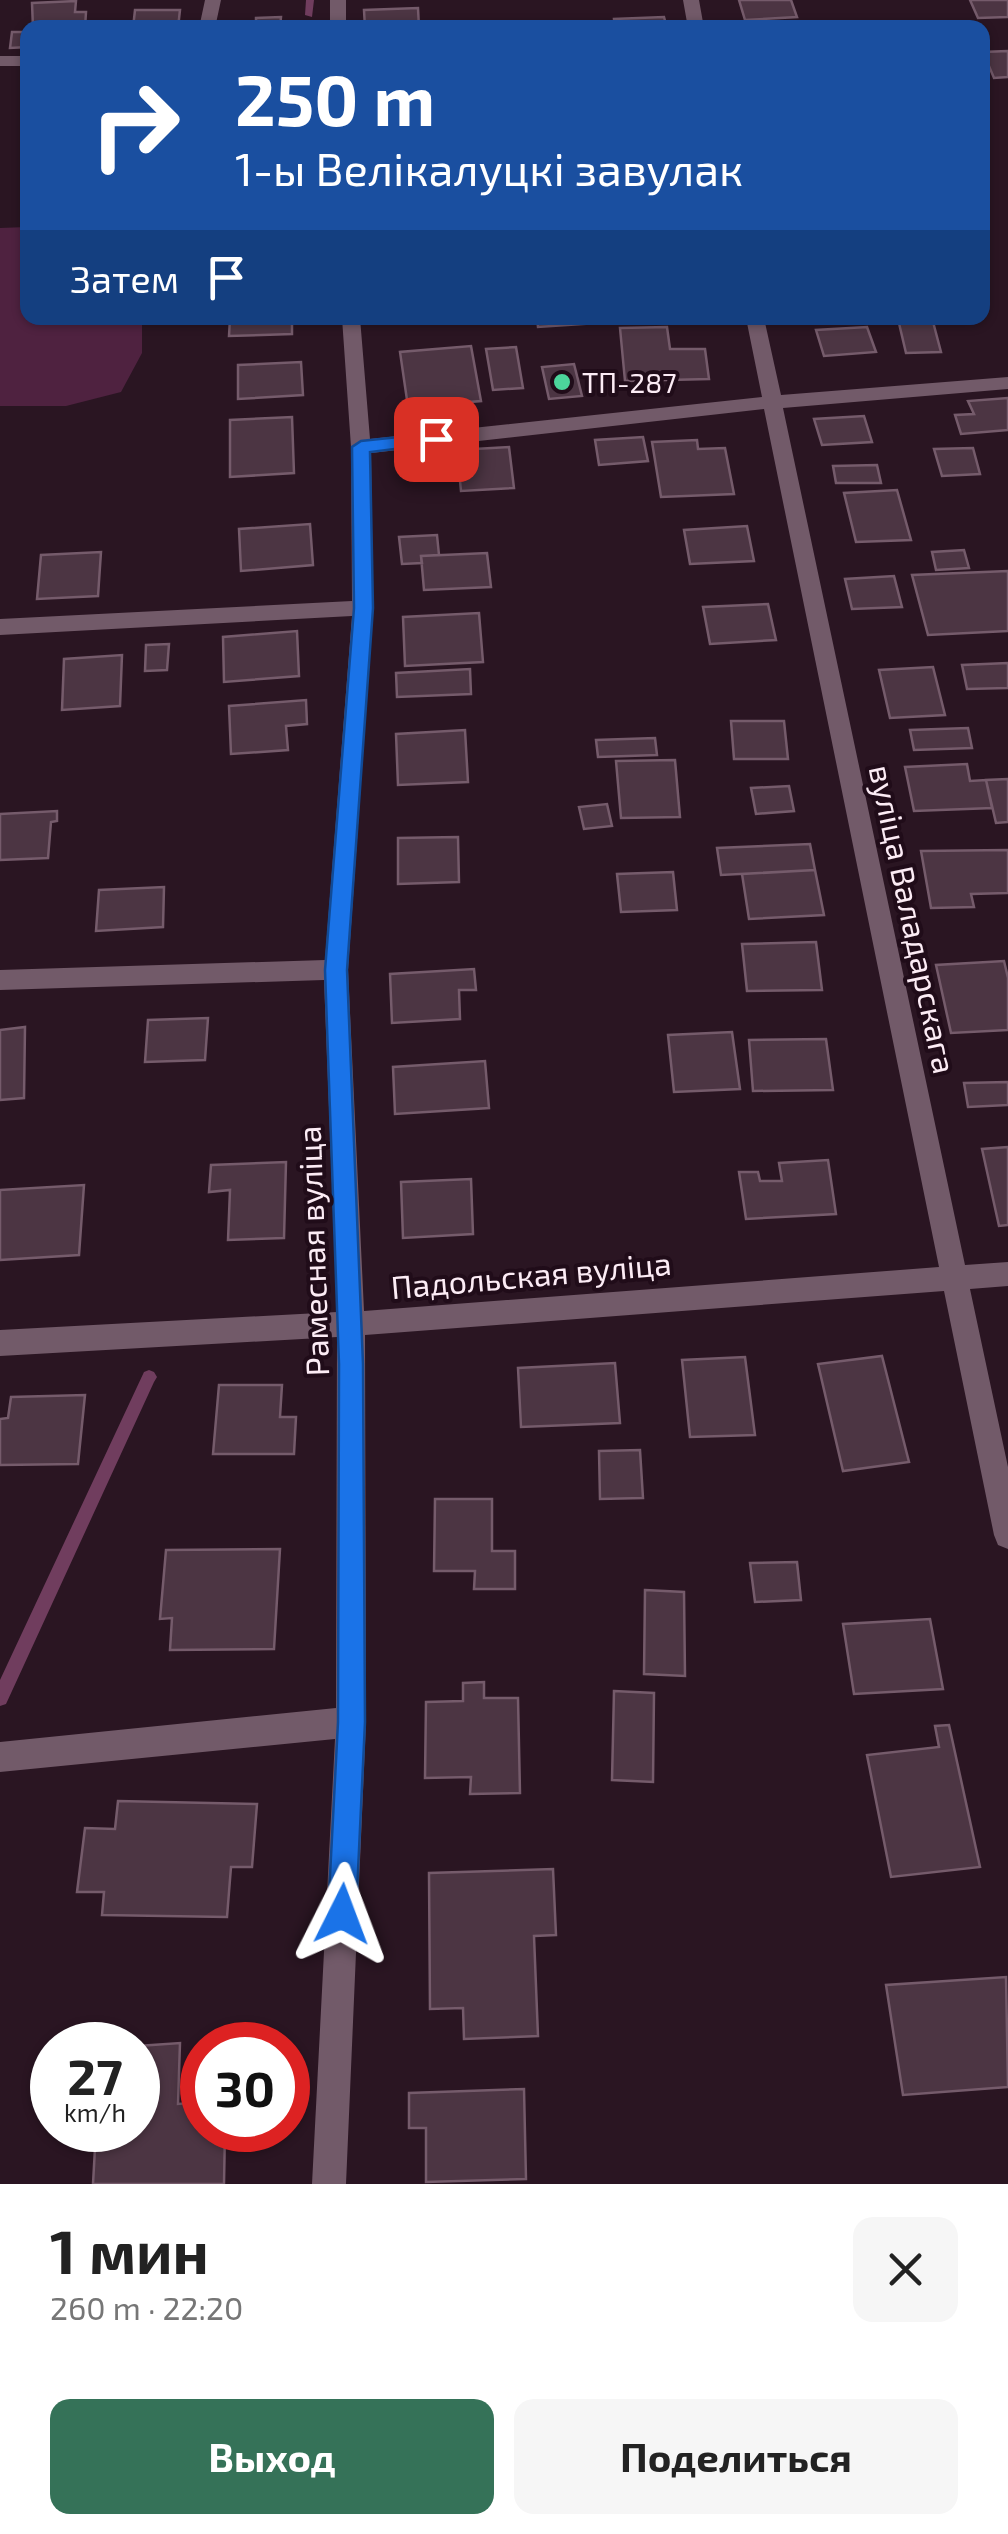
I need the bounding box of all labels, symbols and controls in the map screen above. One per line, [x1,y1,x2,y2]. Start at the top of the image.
text: 250 m [235,56,435,140]
icon: right [70,60,200,190]
text: 1-ы Велікалуцкі завулак [235,141,743,195]
icon: arrive [199,250,254,305]
text: Затем [70,255,179,301]
place label: ТП-287 [582,365,677,399]
marker: ТП-287 [551,371,573,393]
pin [394,397,479,482]
icon: arrive [409,412,464,467]
street label: вуліца Валадарскага [862,761,965,1077]
street label: Рамесная вуліца [289,1125,336,1377]
street label: Падольская вуліца [389,1243,673,1306]
position arrow [290,1862,394,1966]
speed limit sign: 30 [180,2022,310,2152]
text: 27 [67,2045,123,2105]
text: km/h [64,2097,126,2127]
text: 1 мин [50,2214,209,2286]
button: close [853,2217,958,2322]
text: 260 m · 22:20 [50,2288,243,2326]
button: Выход [50,2399,494,2514]
button: Поделиться [514,2399,958,2514]

